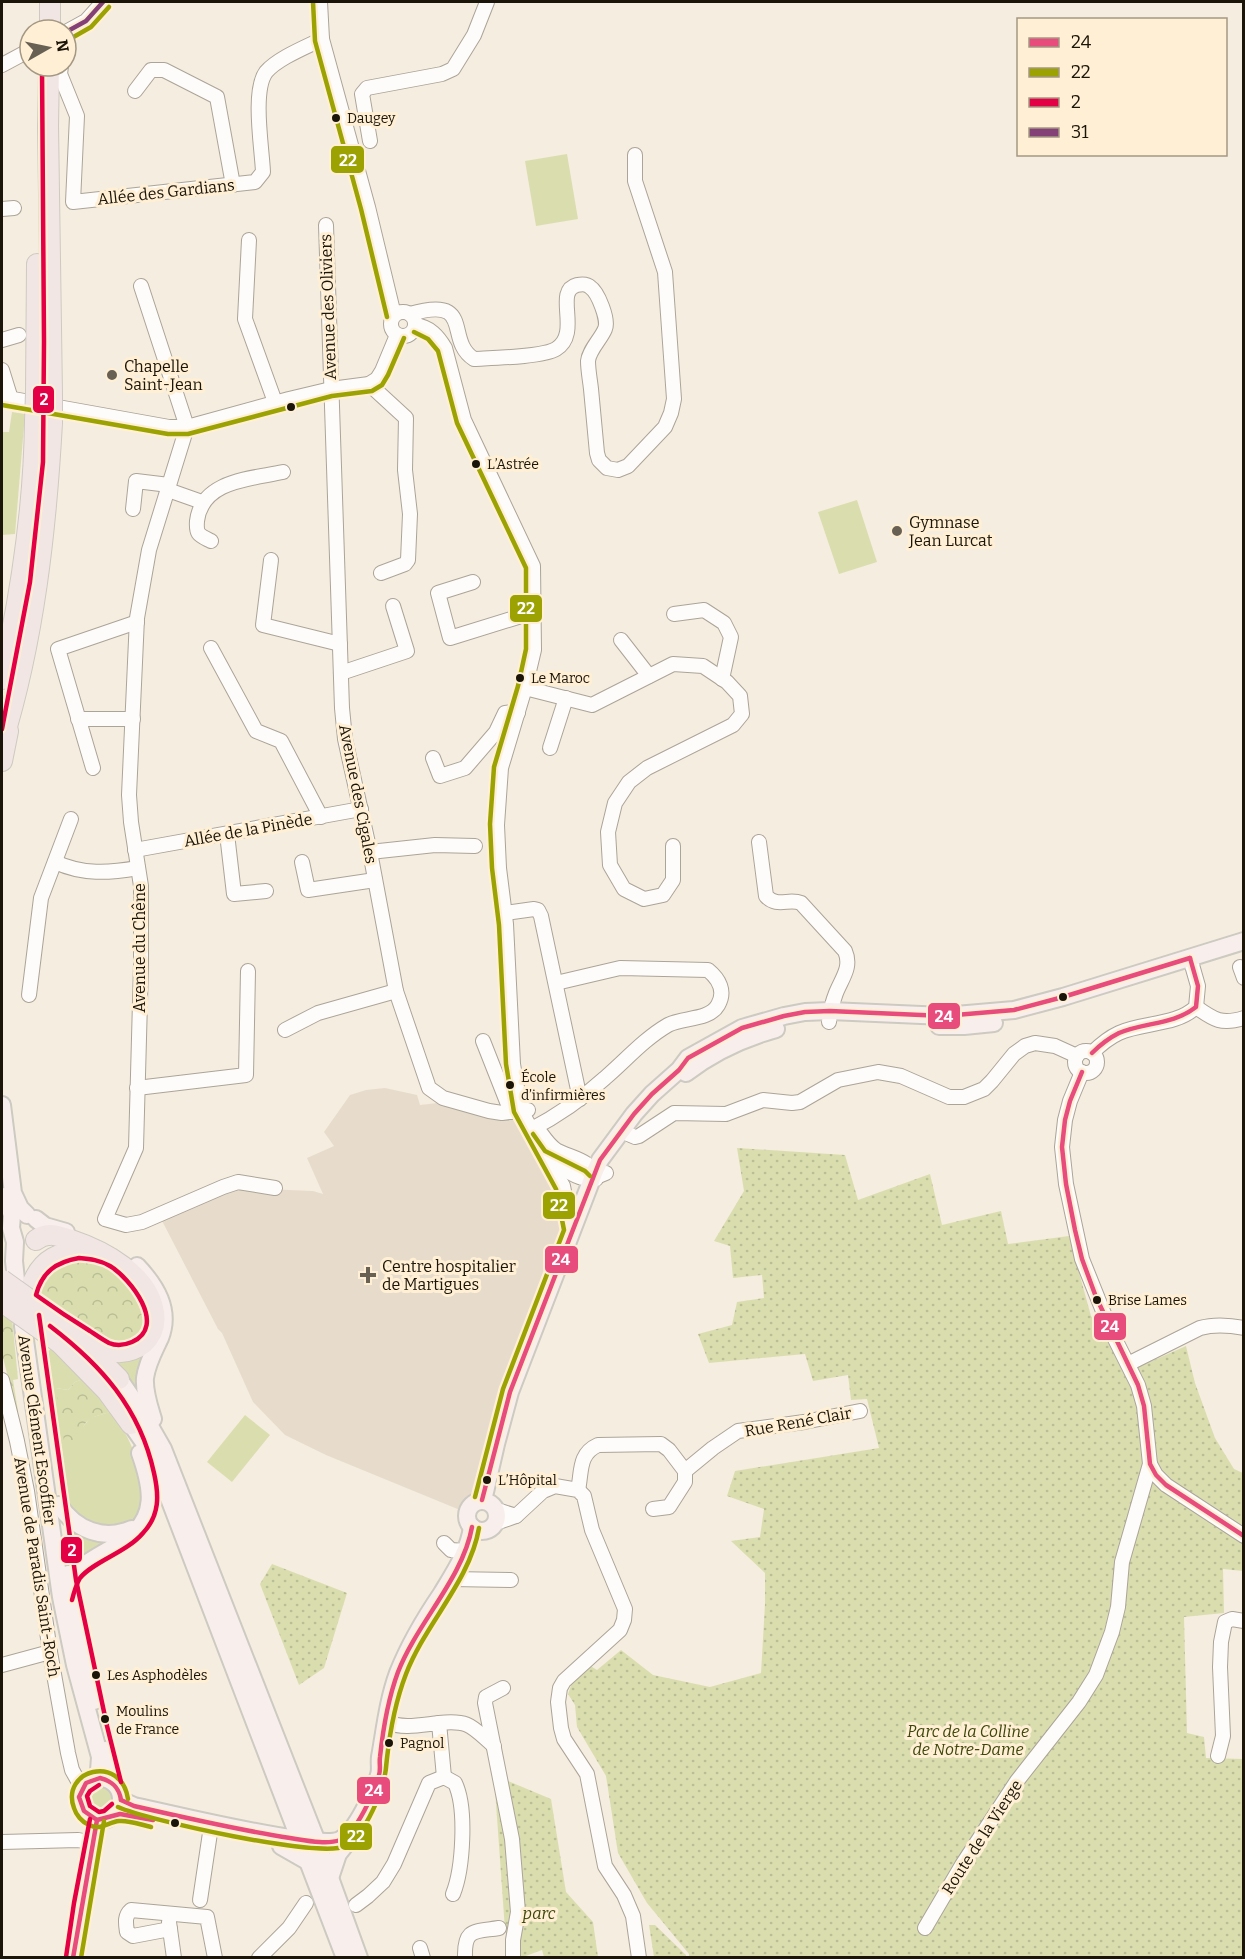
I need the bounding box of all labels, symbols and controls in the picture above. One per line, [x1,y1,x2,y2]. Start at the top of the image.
north arrow [18,18,78,78]
legend [1017,18,1227,156]
text: 24 [1071,31,1092,53]
text: N [52,38,73,53]
text: 22 [1071,61,1091,83]
text: 2 [1071,91,1081,113]
place label: Daugey [347,110,396,127]
marker: Daugey [330,112,342,124]
text: 31 [1071,121,1089,143]
line badge: 22 [330,145,365,174]
text: 22 [339,151,357,170]
street label: Allée des Gardians [96,175,236,209]
street label: Avenue des Oliviers [316,234,340,380]
place label: Chapelle Saint-Jean [124,357,203,394]
marker: Chapelle Saint-Jean [105,368,119,382]
line badge: 2 [32,385,55,414]
text: 2 [39,390,49,409]
unlabelled marker [285,401,297,413]
place label: L’Astrée [487,456,539,473]
marker: L’Astrée [470,458,482,470]
place label: Gymnase Jean Lurcat [908,513,993,550]
marker: Gymnase Jean Lurcat [890,524,904,538]
line badge: 22 [509,594,543,623]
text: 22 [517,599,535,618]
place label: Le Maroc [531,670,590,687]
marker: Le Maroc [514,672,526,684]
street label: Avenue des Cigales [335,723,381,865]
street label: Allée de la Pinède [182,809,314,851]
street label: Avenue du Chêne [130,883,149,1013]
unlabelled marker [1057,991,1069,1003]
line badge: 24 [927,1002,961,1030]
text: 24 [935,1007,954,1026]
place label: École d’infirmières [521,1068,605,1104]
marker: École d’infirmières [504,1079,516,1091]
line badge: 22 [542,1191,576,1220]
text: 22 [550,1196,568,1215]
line badge: 24 [544,1245,579,1274]
text: 24 [552,1250,571,1269]
place label: Centre hospitalier de Martigues [382,1257,516,1294]
marker: Centre hospitalier de Martigues [359,1266,377,1284]
place label: Brise Lames [1108,1292,1187,1309]
marker: Brise Lames [1091,1294,1103,1306]
line badge: 24 [1093,1312,1127,1341]
text: 24 [1101,1317,1120,1336]
street label: Avenue Clément Escoffier [14,1333,60,1527]
street label: Rue René Clair [743,1403,853,1441]
street label: Avenue de Paradis Saint-Roch [10,1456,64,1678]
place label: L’Hôpital [498,1472,557,1489]
marker: L’Hôpital [481,1474,493,1486]
line badge: 2 [60,1536,83,1564]
text: 2 [67,1541,77,1560]
place label: Les Asphodèles [107,1667,208,1684]
marker: Les Asphodèles [90,1669,102,1681]
place label: Moulins de France [116,1703,179,1738]
marker: Moulins de France [99,1713,111,1725]
park label: Parc de la Colline de Notre-Dame [907,1722,1029,1759]
place label: Pagnol [400,1735,444,1752]
marker: Pagnol [383,1737,395,1749]
line badge: 24 [356,1776,391,1805]
street label: Route de la Vierge [938,1776,1026,1898]
text: 24 [365,1781,384,1800]
unlabelled marker [169,1817,181,1829]
line badge: 22 [339,1822,373,1851]
text: 22 [347,1827,365,1846]
park label: parc [522,1904,556,1923]

